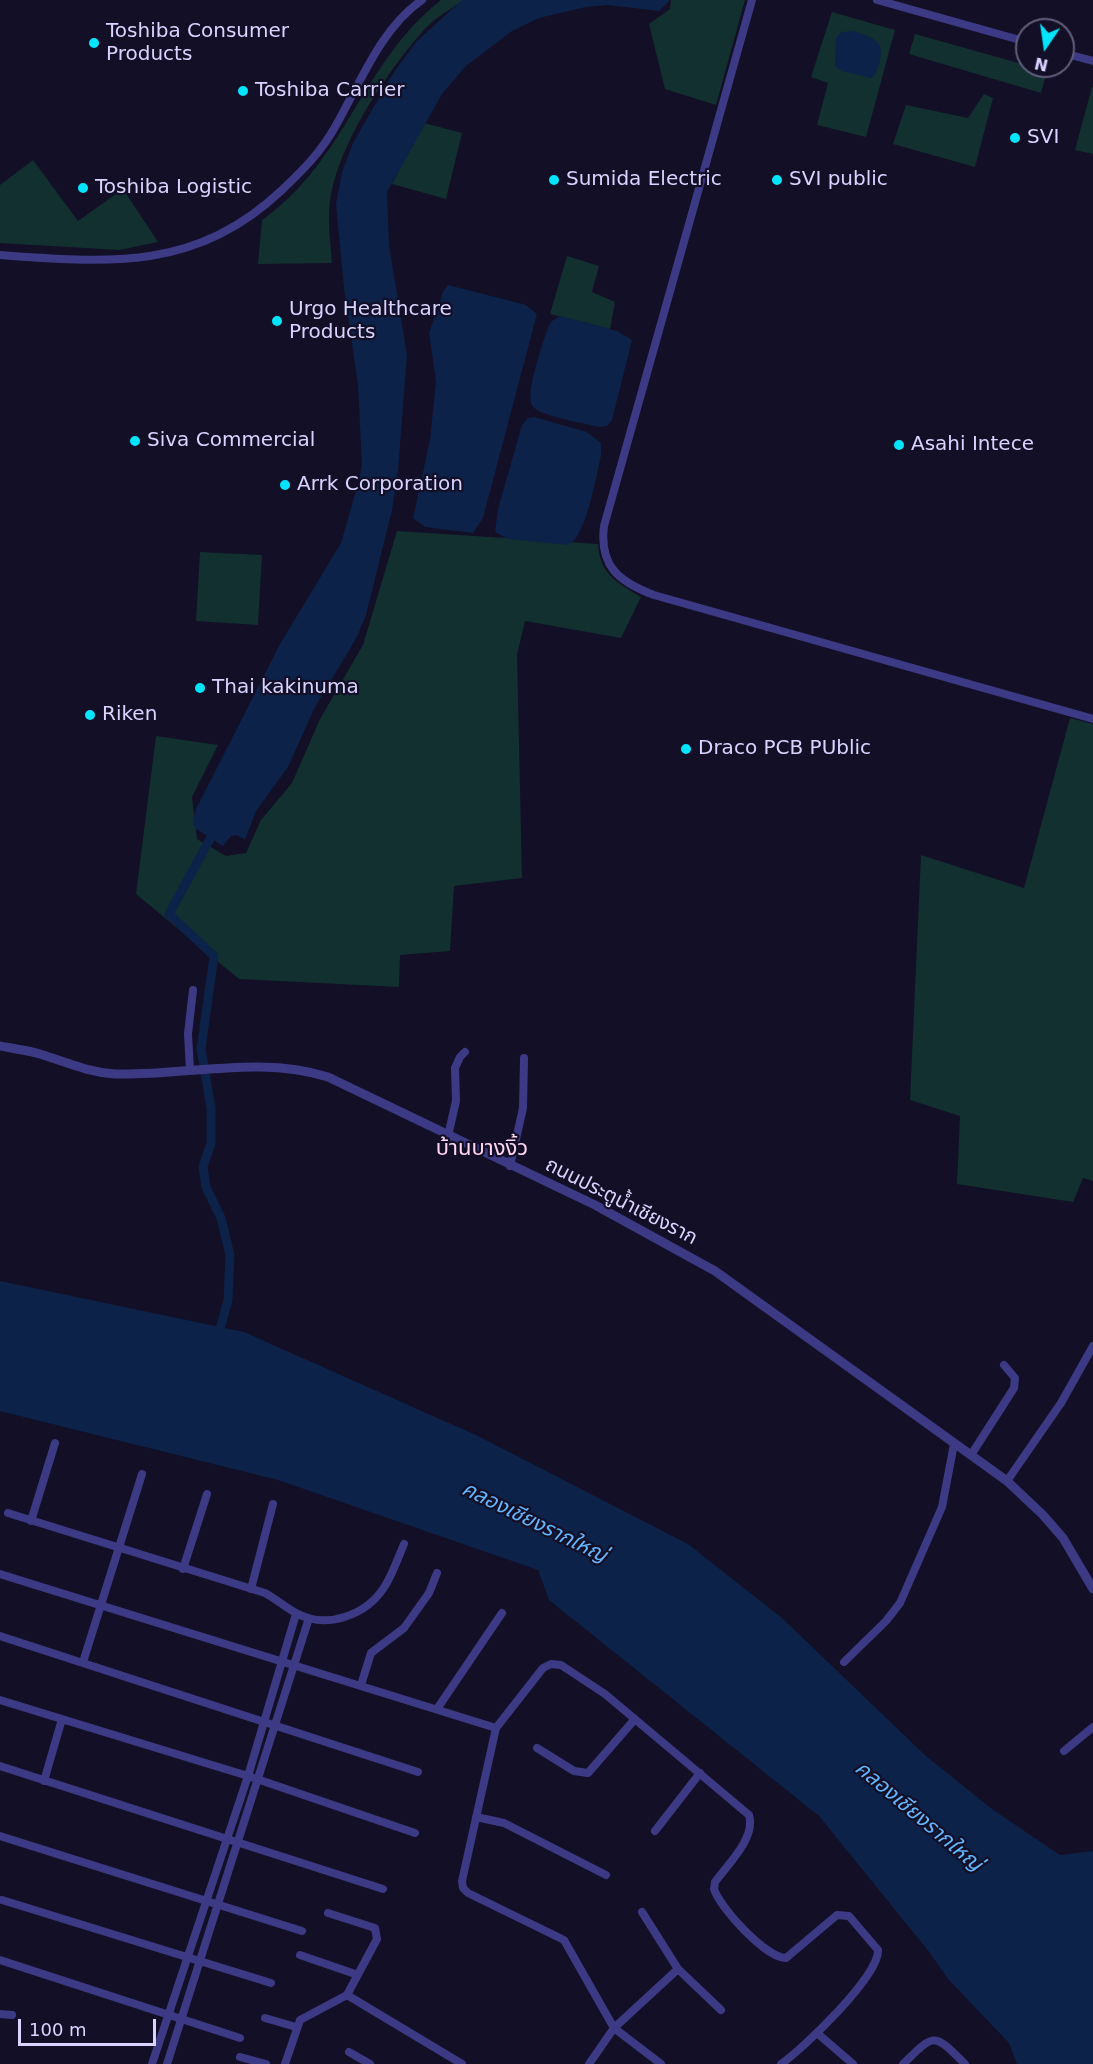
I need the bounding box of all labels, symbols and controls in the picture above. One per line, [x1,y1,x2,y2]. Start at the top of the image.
north arrow [1015,18,1075,78]
place label: Toshiba Consumer Products [106,20,289,67]
marker: Toshiba Consumer Products [87,36,101,50]
text: N [1033,53,1050,75]
place label: Toshiba Carrier [255,79,404,103]
marker: Toshiba Carrier [236,84,250,98]
place label: SVI [1027,126,1059,150]
marker: SVI [1008,131,1022,145]
place label: Sumida Electric [566,168,722,192]
place label: SVI public [789,168,888,192]
marker: Sumida Electric [547,173,561,187]
marker: SVI public [770,173,784,187]
place label: Toshiba Logistic [95,176,252,200]
marker: Toshiba Logistic [76,181,90,195]
place label: Urgo Healthcare Products [289,298,452,345]
marker: Urgo Healthcare Products [270,314,284,328]
place label: Siva Commercial [147,429,315,453]
place label: Asahi Intece [911,433,1034,457]
marker: Siva Commercial [128,434,142,448]
marker: Asahi Intece [892,438,906,452]
place label: Arrk Corporation [297,473,463,497]
marker: Arrk Corporation [278,478,292,492]
place label: Thai kakinuma [212,676,359,700]
marker: Thai kakinuma [193,681,207,695]
place label: Riken [102,703,157,727]
marker: Riken [83,708,97,722]
place label: Draco PCB PUblic [698,737,871,761]
marker: Draco PCB PUblic [679,742,693,756]
district label: บ้านบางงิ้ว [436,1136,528,1162]
street label: ถนนประตูน้ำเชียงราก [541,1153,701,1251]
water label: คลองเชียงรากใหญ่ [457,1477,611,1569]
water label: คลองเชียงรากใหญ่ [849,1756,987,1878]
scale bar [21,2007,159,2045]
text: 100 m [29,2019,87,2040]

